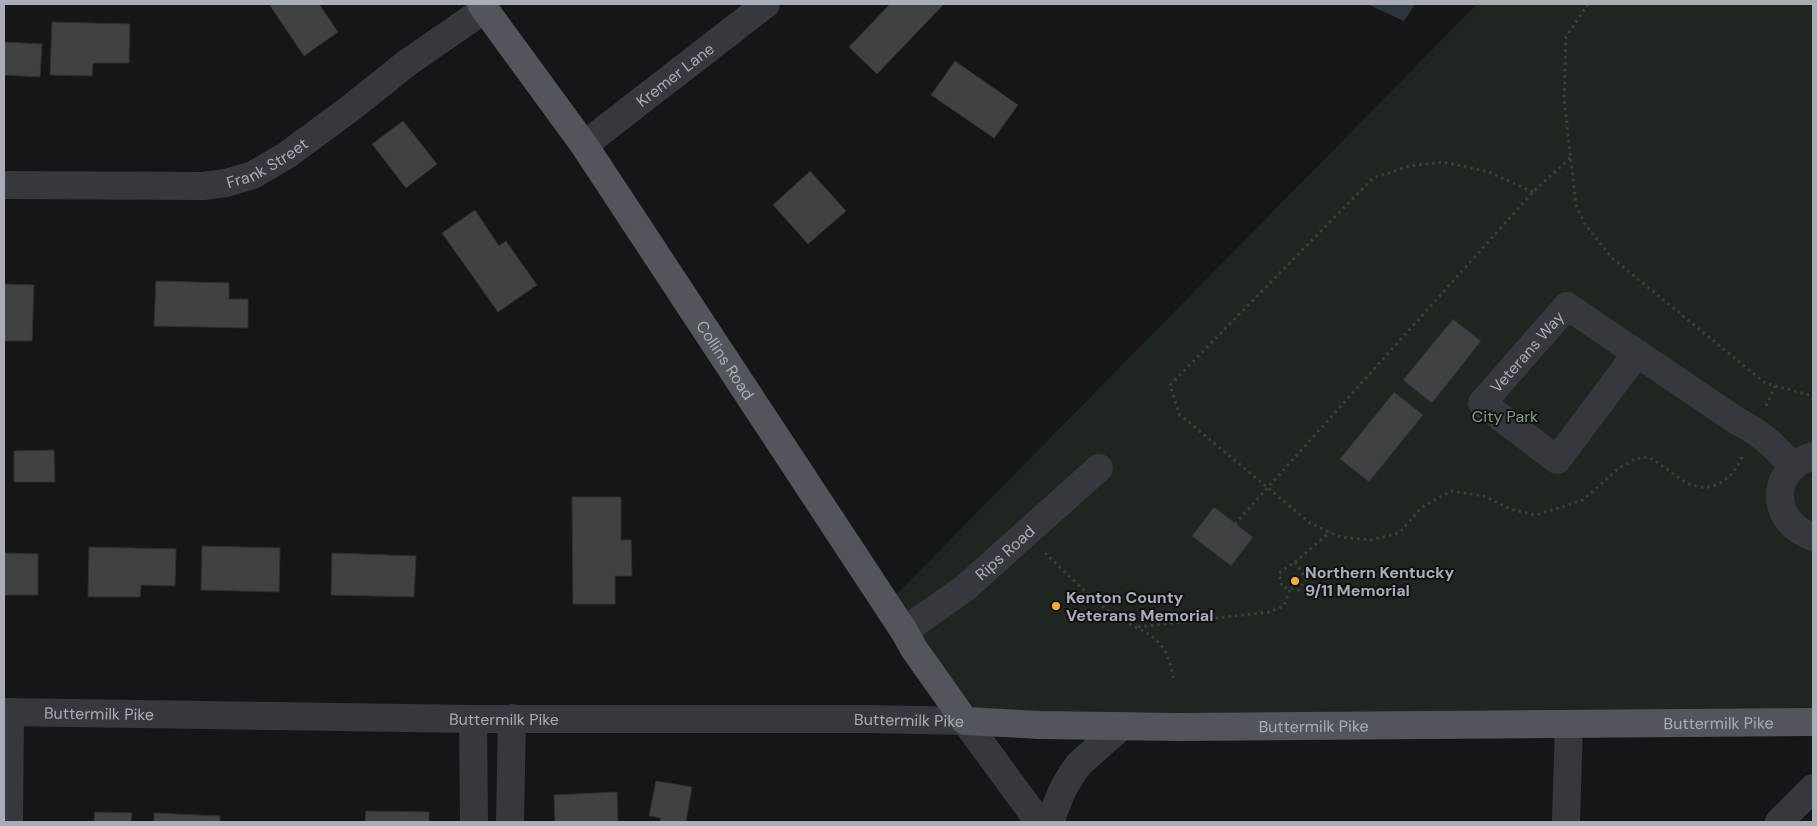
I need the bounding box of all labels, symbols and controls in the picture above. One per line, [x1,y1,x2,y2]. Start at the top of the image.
street label: Kremer Lane [632,38,718,112]
street label: Frank Street [224,133,312,193]
street label: Veterans Way [1486,307,1569,397]
street label: Collins Road [691,317,759,404]
park label: City Park [1472,406,1538,427]
street label: Rips Road [971,521,1039,585]
place label: Northern Kentucky 9/11 Memorial [1305,562,1455,601]
marker: Northern Kentucky 9/11 Memorial [1289,575,1301,587]
place label: Kenton County Veterans Memorial [1066,587,1213,626]
marker: Kenton County Veterans Memorial [1050,600,1062,612]
street label: Buttermilk Pike [44,703,154,725]
street label: Buttermilk Pike [449,709,559,730]
street label: Buttermilk Pike [854,709,964,732]
street label: Buttermilk Pike [1663,712,1774,734]
street label: Buttermilk Pike [1259,716,1369,737]

